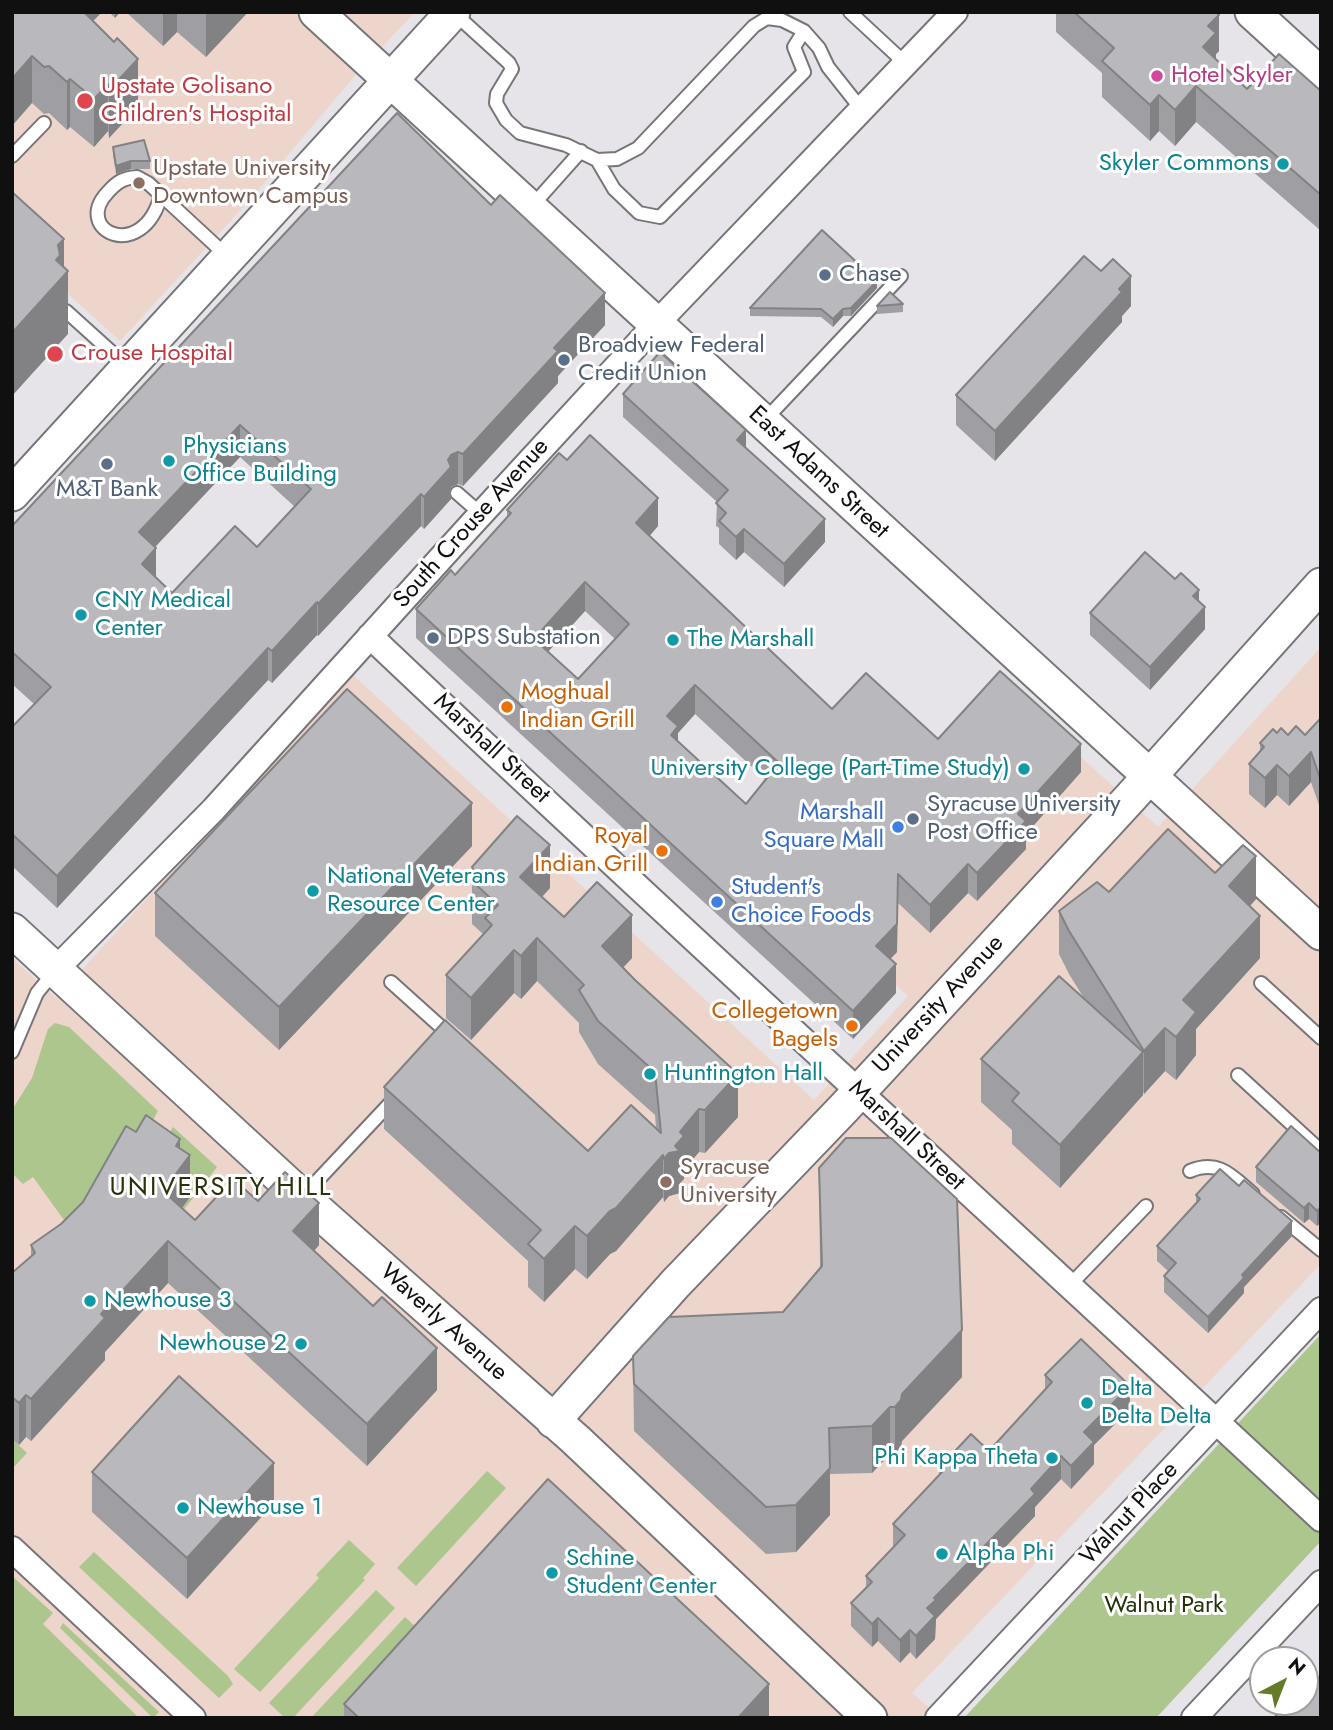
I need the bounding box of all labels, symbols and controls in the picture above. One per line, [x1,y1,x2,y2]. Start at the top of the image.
place label: Hotel Skyler [1171,62,1293,90]
marker: Hotel Skyler [1149,68,1165,84]
place label: Upstate Golisano Children's Hospital [101,73,292,129]
marker: Upstate Golisano Children's Hospital [75,91,95,111]
place label: Skyler Commons [1099,150,1269,178]
place label: Upstate University Downtown Campus [153,155,348,211]
marker: Skyler Commons [1275,156,1291,172]
marker: Upstate University Downtown Campus [131,175,147,191]
place label: Chase [839,261,902,289]
marker: Chase [817,267,833,283]
place label: Broadview Federal Credit Union [578,332,765,388]
place label: Crouse Hospital [71,340,233,368]
marker: Crouse Hospital [45,344,65,364]
marker: Broadview Federal Credit Union [556,352,572,368]
street label: East Adams Street [742,401,894,545]
place label: Physicians Office Building [183,433,337,489]
street label: South Crouse Avenue [388,433,556,615]
marker: Physicians Office Building [161,453,177,469]
marker: M&T Bank [99,456,115,472]
place label: M&T Bank [56,476,158,504]
place label: CNY Medical Center [95,587,231,643]
marker: CNY Medical Center [73,607,89,623]
place label: DPS Substation [447,624,601,652]
place label: The Marshall [687,626,814,654]
marker: DPS Substation [425,630,441,646]
marker: The Marshall [665,632,681,648]
place label: Moghual Indian Grill [521,679,635,735]
street label: Marshall Street [427,688,555,810]
marker: Moghual Indian Grill [499,699,515,715]
place label: University College (Part-Time Study) [650,755,1010,783]
marker: University College (Part-Time Study) [1016,761,1032,777]
place label: Syracuse University Post Office [927,791,1121,847]
place label: Marshall Square Mall [764,799,884,855]
marker: Syracuse University Post Office [905,811,921,827]
marker: Marshall Square Mall [890,819,906,835]
place label: Royal Indian Grill [534,823,648,879]
marker: Royal Indian Grill [654,843,670,859]
place label: National Veterans Resource Center [327,863,506,919]
place label: Student's Choice Foods [731,874,871,930]
marker: National Veterans Resource Center [305,883,321,899]
marker: Student's Choice Foods [709,894,725,910]
street label: University Avenue [867,930,1011,1080]
place label: Collegetown Bagels [712,998,838,1054]
marker: Collegetown Bagels [844,1018,860,1034]
place label: Huntington Hall [664,1060,823,1088]
marker: Huntington Hall [642,1066,658,1082]
street label: Marshall Street [842,1075,970,1197]
place label: Syracuse University [680,1154,777,1210]
district label: UNIVERSITY HILL [111,1173,331,1205]
marker: Syracuse University [658,1174,674,1190]
street label: Waverly Avenue [373,1258,513,1388]
place label: Newhouse 3 [104,1287,232,1315]
marker: Newhouse 3 [82,1293,98,1309]
place label: Newhouse 2 [159,1330,287,1358]
marker: Newhouse 2 [293,1336,309,1352]
place label: Delta Delta Delta [1101,1375,1211,1431]
marker: Delta Delta Delta [1079,1395,1095,1411]
place label: Phi Kappa Theta [874,1444,1038,1472]
marker: Phi Kappa Theta [1044,1450,1060,1466]
street label: Walnut Place [1075,1456,1185,1572]
place label: Newhouse 1 [197,1494,322,1522]
marker: Newhouse 1 [175,1500,191,1516]
place label: Alpha Phi [956,1540,1054,1568]
place label: Schine Student Center [566,1545,717,1601]
marker: Alpha Phi [934,1546,950,1562]
marker: Schine Student Center [544,1565,560,1581]
park label: Walnut Park [1104,1592,1224,1620]
north arrow [1249,1646,1319,1716]
text: N [1282,1651,1312,1682]

